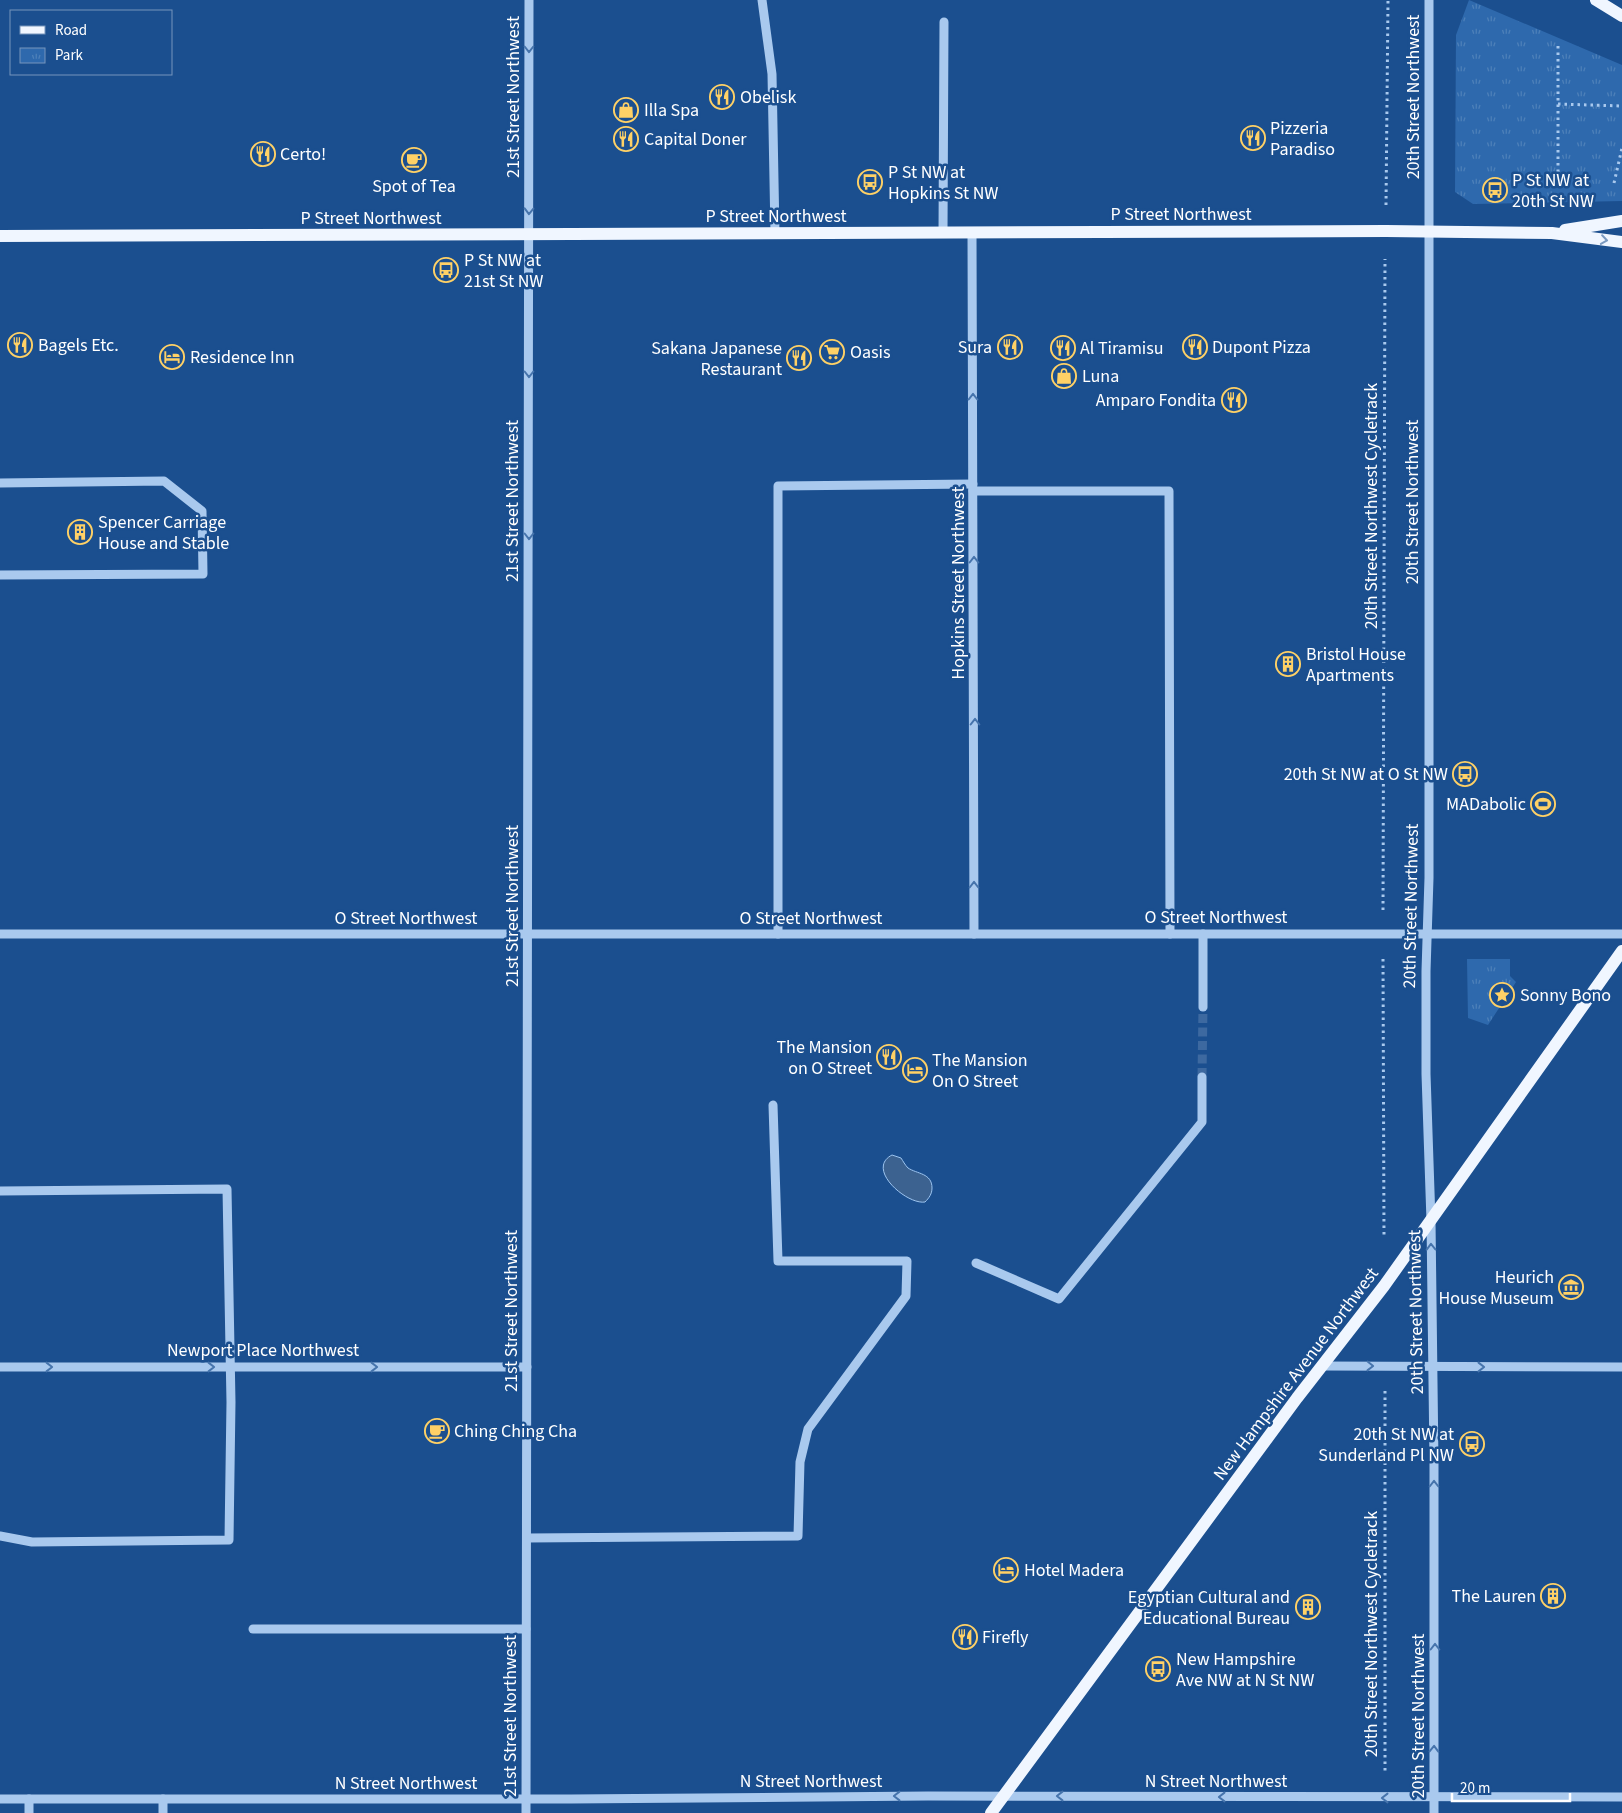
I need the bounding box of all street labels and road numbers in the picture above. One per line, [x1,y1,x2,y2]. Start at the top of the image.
street label: 20th Street Northwest [1401,15,1426,179]
street label: 21st Street Northwest [501,16,526,178]
street label: P Street Northwest [1110,202,1252,227]
street label: P Street Northwest [705,204,847,229]
street label: P Street Northwest [300,206,442,231]
street label: 20th Street Northwest Cycletrack [1359,383,1384,629]
street label: 21st Street Northwest [500,420,525,582]
street label: 20th Street Northwest [1400,420,1425,584]
street label: Hopkins Street Northwest [946,486,971,680]
street label: 20th Street Northwest [1397,823,1425,989]
street label: 21st Street Northwest [500,825,525,987]
street label: O Street Northwest [1145,905,1287,930]
street label: O Street Northwest [335,906,477,931]
street label: O Street Northwest [740,906,882,931]
street label: 20th Street Northwest [1402,1229,1430,1395]
street label: 21st Street Northwest [499,1230,524,1392]
street label: New Hampshire Avenue Northwest [1208,1262,1384,1486]
street label: Newport Place Northwest [167,1338,359,1363]
street label: 20th Street Northwest Cycletrack [1359,1511,1384,1757]
street label: 20th Street Northwest [1406,1634,1431,1798]
street label: 21st Street Northwest [498,1635,523,1797]
street label: N Street Northwest [740,1769,882,1794]
street label: N Street Northwest [1145,1769,1287,1794]
street label: N Street Northwest [335,1771,477,1796]

